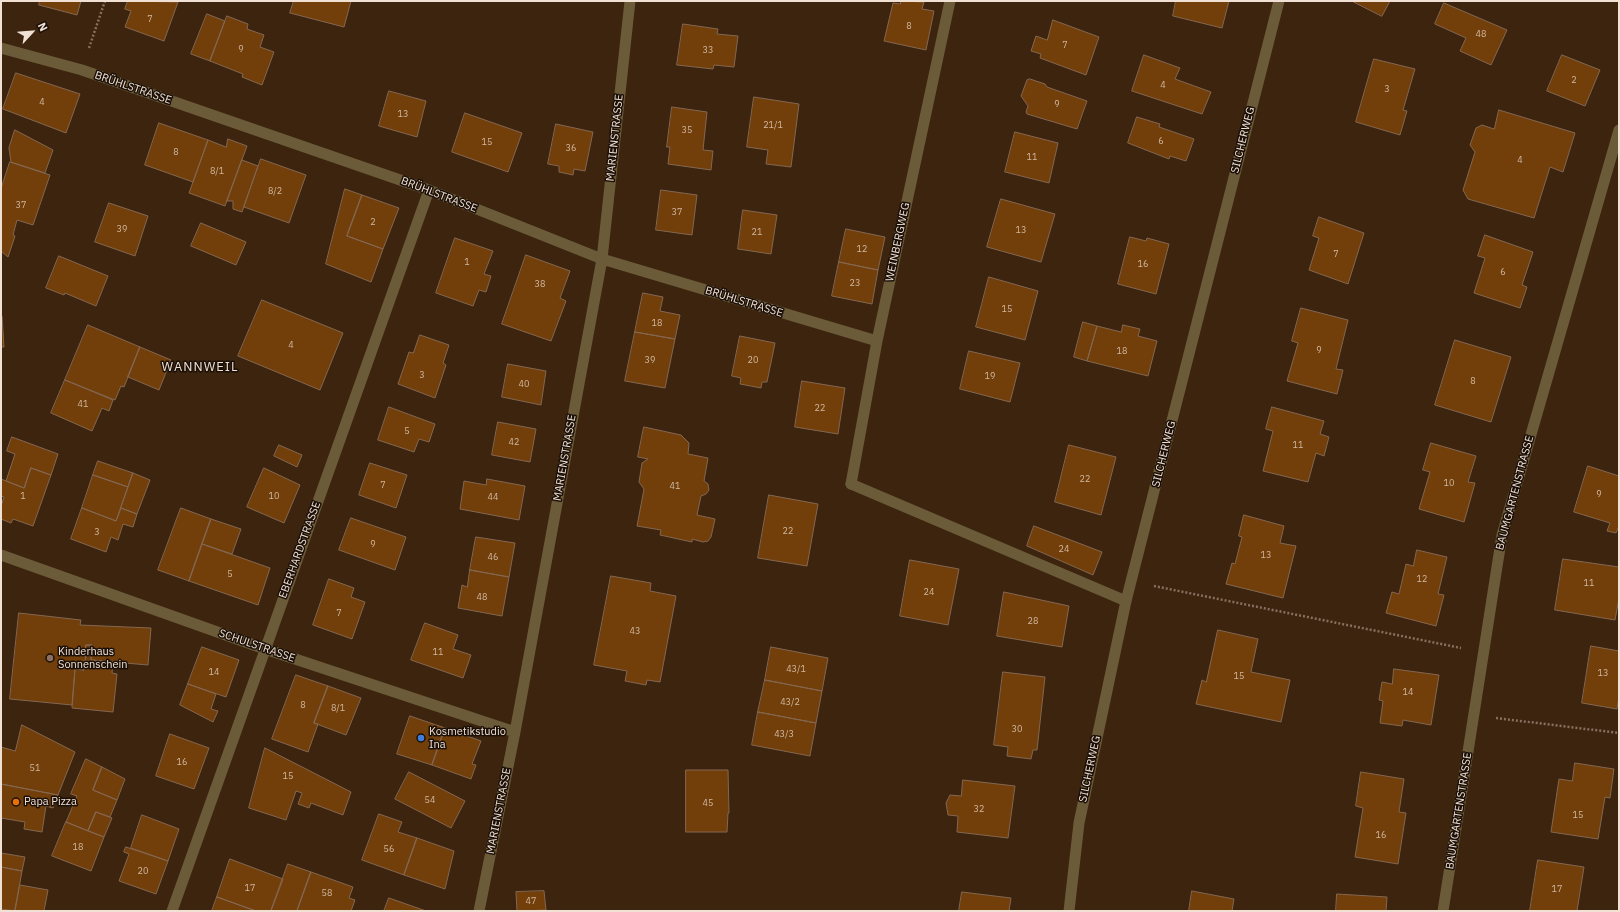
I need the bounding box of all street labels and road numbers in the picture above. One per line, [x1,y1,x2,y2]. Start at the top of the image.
street label: BRÜHLSTRASSE [93,69,173,107]
street label: MARIENSTRASSE [604,94,626,182]
street label: SILCHERWEG [1228,106,1258,174]
street label: BRÜHLSTRASSE [399,174,479,216]
street label: WEINBERGWEG [883,201,913,283]
street label: BRÜHLSTRASSE [704,284,784,320]
street label: MARIENSTRASSE [551,414,579,502]
street label: SILCHERWEG [1149,420,1179,488]
street label: BAUMGARTENSTRASSE [1493,434,1537,552]
street label: EBERHARDSTRASSE [276,500,324,600]
street label: SCHULSTRASSE [217,627,297,665]
street label: SILCHERWEG [1076,734,1104,804]
street label: BAUMGARTENSTRASSE [1443,752,1475,870]
street label: MARIENSTRASSE [484,767,514,855]

